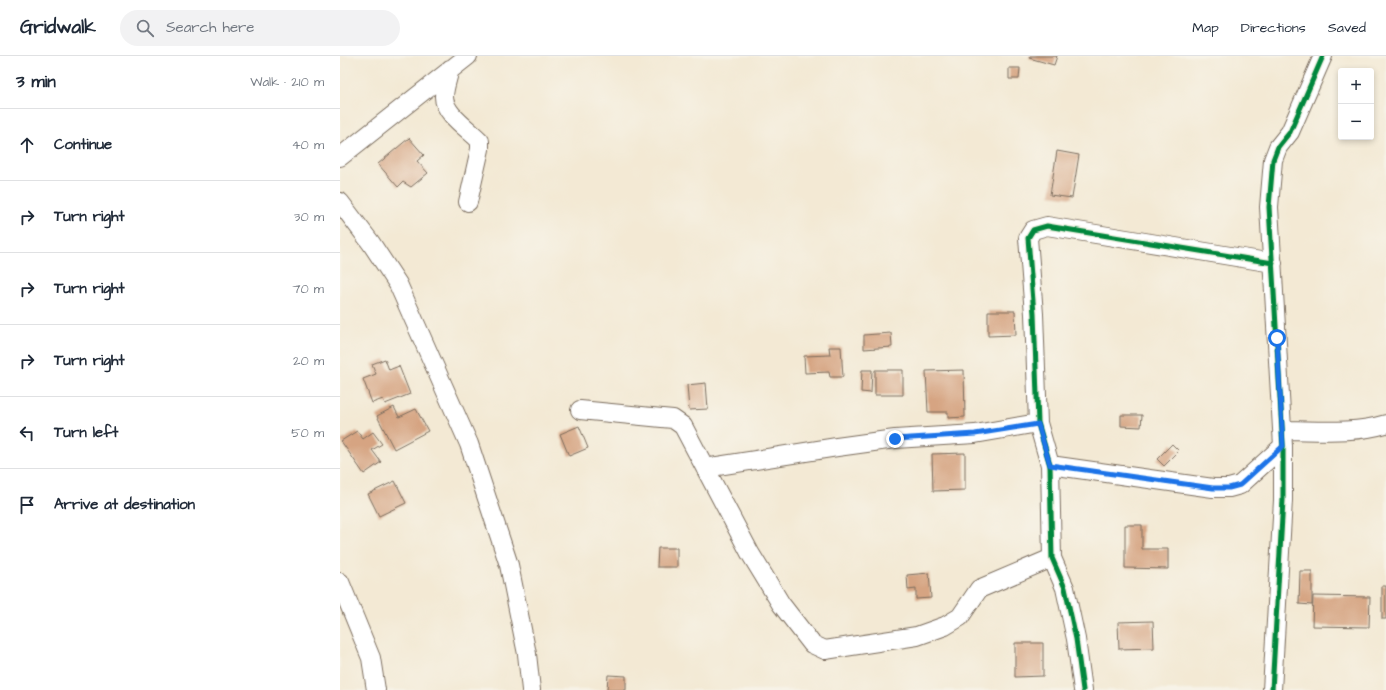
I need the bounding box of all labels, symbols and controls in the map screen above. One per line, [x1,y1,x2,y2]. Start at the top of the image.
search box [120,10,400,46]
text: Gridwalk [20,14,96,41]
icon: search [134,17,156,39]
text: Search here [166,17,254,38]
text: Map [1192,18,1219,38]
text: Directions [1241,18,1306,38]
text: Saved [1328,18,1366,38]
map controls [1338,68,1374,140]
button: + [1338,68,1374,104]
text: 3 min [16,70,56,94]
text: Walk · 210 m [250,73,324,91]
button: − [1338,104,1374,140]
icon: ahead [16,134,38,156]
text: Continue [54,134,112,155]
text: 40 m [292,136,324,154]
icon: right [16,206,38,228]
text: Turn right [54,206,125,227]
text: 30 m [294,208,324,226]
icon: right [16,278,38,300]
text: Turn right [54,278,125,299]
text: 70 m [292,280,324,298]
route start [1268,329,1286,347]
icon: right [16,350,38,372]
text: Turn right [54,350,125,371]
text: 20 m [293,352,324,370]
icon: left [16,422,38,444]
text: Turn left [54,422,118,443]
text: 50 m [291,424,324,442]
route end [886,430,904,448]
icon: arrive [16,494,38,516]
text: Arrive at destination [54,494,195,515]

